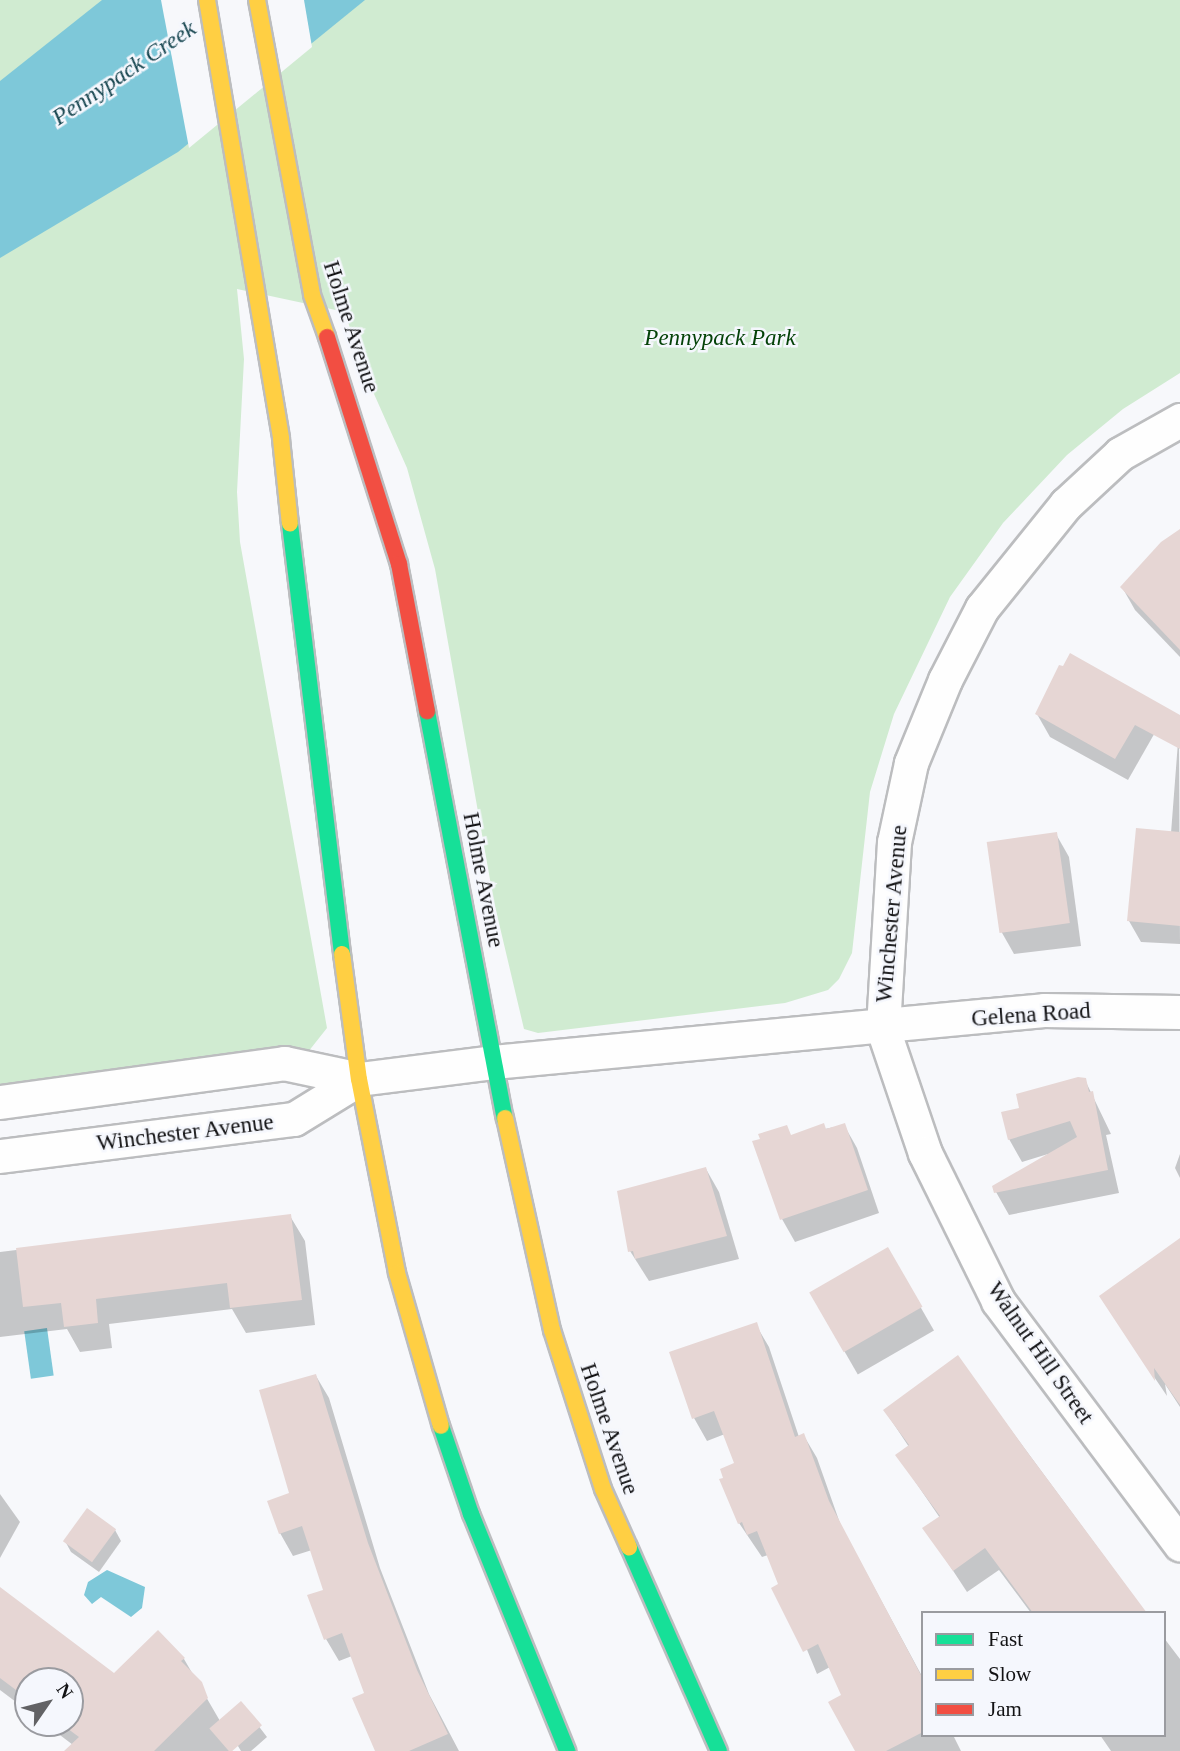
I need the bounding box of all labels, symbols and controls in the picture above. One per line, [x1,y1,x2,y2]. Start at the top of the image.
water label: Pennypack Creek [46,14,202,132]
street label: Holme Avenue [317,257,385,397]
park label: Pennypack Park [644,324,796,352]
street label: Holme Avenue [456,810,510,950]
street label: Winchester Avenue [870,823,914,1005]
street label: Gelena Road [970,997,1092,1033]
street label: Winchester Avenue [94,1108,276,1158]
street label: Walnut Hill Street [981,1277,1099,1429]
street label: Holme Avenue [573,1359,645,1499]
legend [921,1611,1166,1737]
text: Fast [988,1627,1023,1651]
text: Slow [988,1662,1031,1686]
north arrow [14,1667,84,1737]
text: N [52,1679,78,1702]
text: Jam [988,1697,1022,1721]

